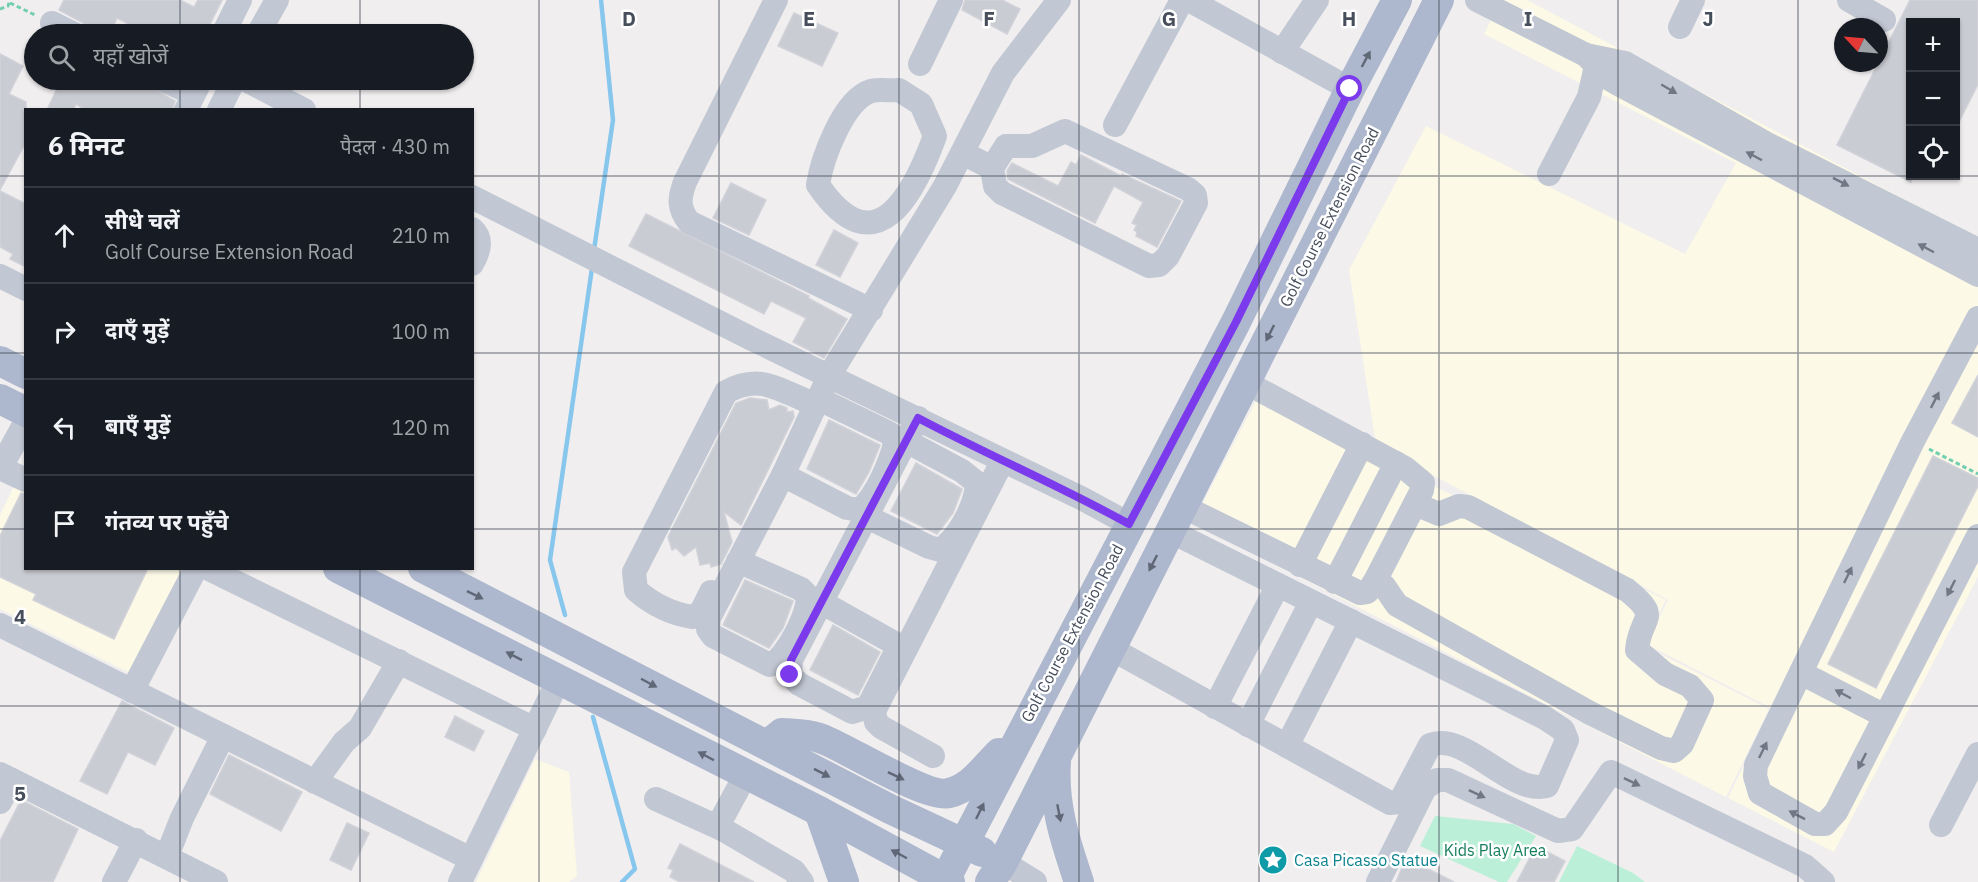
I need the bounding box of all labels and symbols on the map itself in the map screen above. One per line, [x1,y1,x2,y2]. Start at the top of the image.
text: D [622,5,636,32]
text: E [803,5,815,32]
text: F [983,5,995,32]
text: G [1162,5,1176,32]
text: H [1342,5,1356,32]
text: I [1524,5,1532,32]
text: J [1702,5,1714,32]
north arrow [1834,18,1888,72]
one-way arrow [1361,50,1371,67]
route start [1336,75,1362,101]
one-way arrow [1661,83,1677,94]
street label: Golf Course Extension Road [1275,124,1383,310]
one-way arrow [1745,151,1762,161]
one-way arrow [1832,177,1849,186]
one-way arrow [1918,243,1935,253]
one-way arrow [1265,325,1275,342]
one-way arrow [1929,391,1939,409]
street label: Golf Course Extension Road [1016,541,1128,725]
one-way arrow [1149,555,1158,572]
one-way arrow [1844,566,1853,583]
one-way arrow [1946,580,1956,597]
one-way arrow [467,590,484,599]
text: 4 [14,603,26,630]
one-way arrow [506,652,523,661]
route end [776,661,802,687]
one-way arrow [640,678,658,688]
one-way arrow [1834,690,1852,700]
one-way arrow [1759,742,1768,759]
one-way arrow [698,751,715,760]
one-way arrow [1857,753,1867,770]
one-way arrow [814,768,831,778]
one-way arrow [888,771,905,780]
one-way arrow [1624,778,1641,787]
text: 5 [14,780,26,807]
one-way arrow [1469,789,1486,798]
one-way arrow [975,803,985,820]
one-way arrow [1055,804,1064,823]
one-way arrow [1789,810,1806,820]
park label: Kids Play Area [1444,840,1547,860]
place icon: Casa Picasso Statue [1257,844,1289,876]
one-way arrow [890,849,907,859]
place label: Casa Picasso Statue [1294,850,1438,870]

